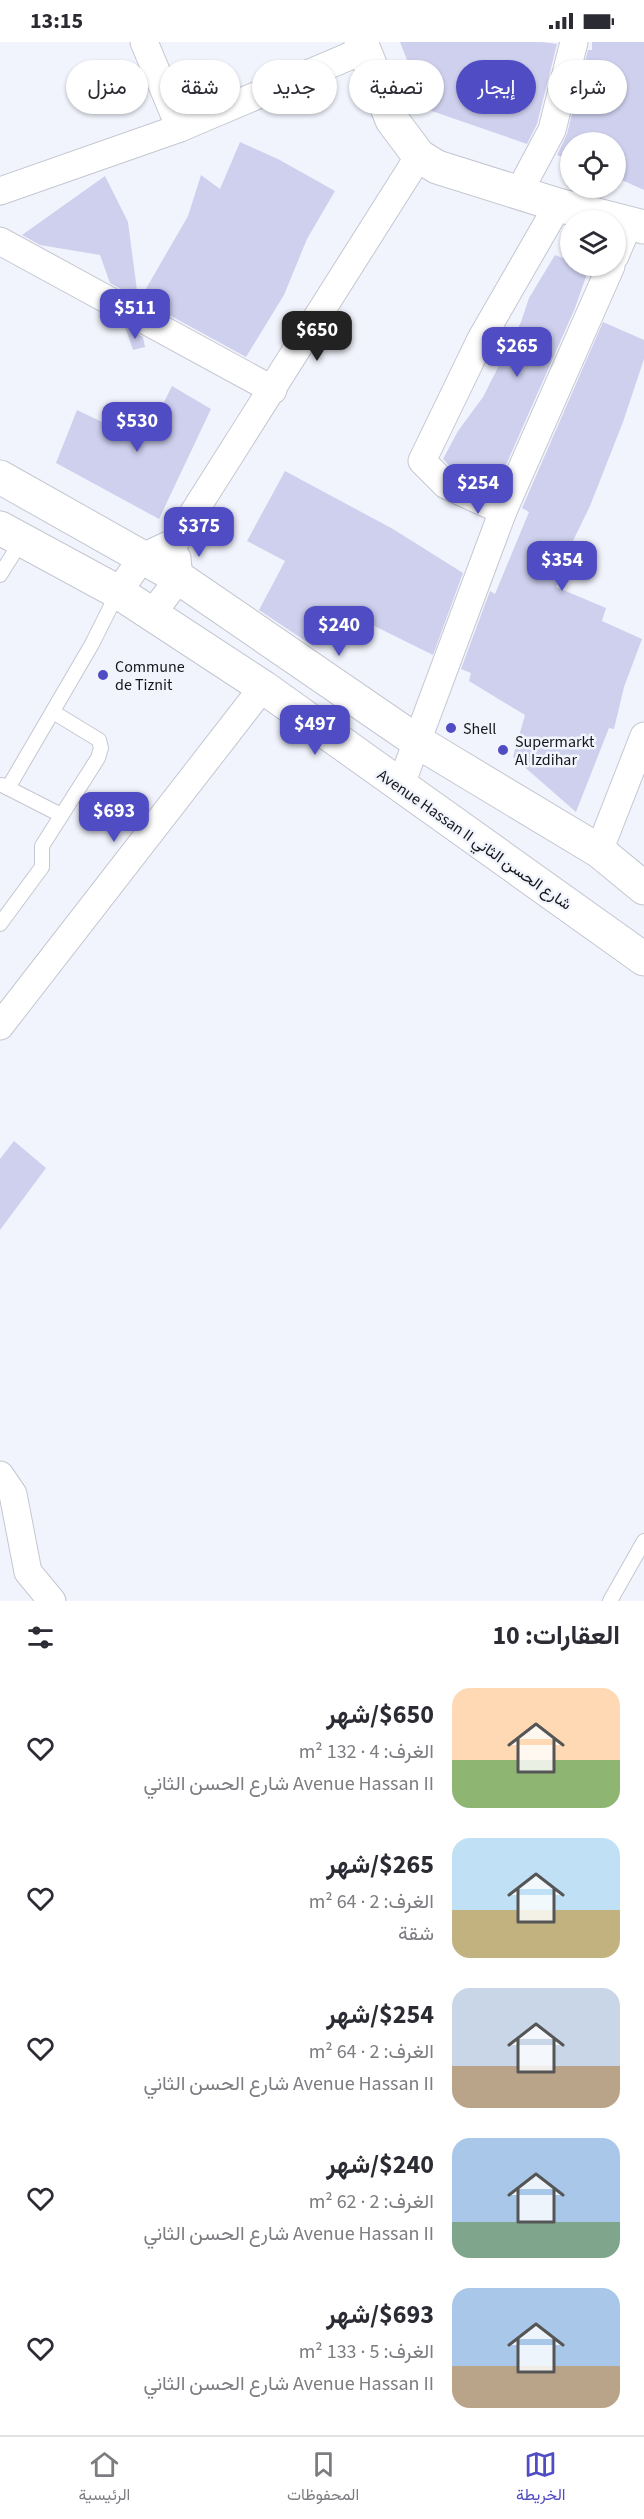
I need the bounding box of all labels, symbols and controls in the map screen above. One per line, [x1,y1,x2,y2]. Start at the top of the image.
text: 13:15 [30,5,83,37]
chip: منزل [66,60,148,114]
chip: شقة [160,60,240,114]
chip: جديد [252,60,337,114]
chip: تصفية [349,60,444,114]
chip: إيجار [456,60,536,114]
chip: شراء [548,60,627,114]
map controls [560,132,626,276]
button: locate [560,132,626,198]
button: layers [560,210,626,276]
pin: $511 [99,289,171,340]
text: $511 [114,294,156,322]
pin: $650 [281,311,353,362]
text: $650 [296,316,338,344]
pin: $265 [481,327,553,378]
text: $265 [496,332,538,360]
pin: $530 [101,402,173,453]
text: $530 [116,407,158,435]
pin: $254 [442,464,514,515]
text: $254 [457,469,499,497]
pin: $375 [163,507,235,558]
text: $375 [178,512,220,540]
pin: $354 [526,541,598,592]
text: $354 [541,546,583,574]
pin: $240 [303,606,375,657]
text: $240 [318,611,360,639]
place label: Commune de Tiznit [115,656,185,696]
marker: Commune de Tiznit [96,668,110,682]
pin: $497 [279,705,351,756]
text: $497 [294,710,336,738]
place label: Shell [463,718,496,740]
marker: Shell [444,721,458,735]
place label: Supermarkt Al Izdihar [515,731,595,771]
marker: Supermarkt Al Izdihar [496,743,510,757]
street label: Avenue Hassan II شارع الحسن الثاني [372,764,576,917]
pin: $693 [78,792,150,843]
text: $693 [93,797,135,825]
text: العقارات: 10 [492,1617,620,1654]
icon: filters [24,1621,57,1654]
text: $650/شهر [326,1696,434,1733]
icon: home [500,1712,572,1784]
icon: heart [24,1732,57,1765]
text: الغرف: 4 · 132 m² [299,1738,434,1766]
text: Avenue Hassan II شارع الحسن الثاني [143,1770,434,1798]
text: $265/شهر [326,1846,434,1883]
icon: home [500,1862,572,1934]
icon: heart [24,1882,57,1915]
text: الغرف: 2 · 64 m² [309,1888,434,1916]
text: شقة [398,1920,434,1948]
text: $254/شهر [326,1996,434,2033]
icon: home [500,2012,572,2084]
icon: heart [24,2032,57,2065]
text: الغرف: 2 · 64 m² [309,2038,434,2066]
text: Avenue Hassan II شارع الحسن الثاني [143,2070,434,2098]
text: $240/شهر [326,2146,434,2183]
icon: home [500,2162,572,2234]
icon: heart [24,2182,57,2215]
text: الغرف: 2 · 62 m² [309,2188,434,2216]
text: Avenue Hassan II شارع الحسن الثاني [143,2220,434,2248]
text: $693/شهر [326,2296,434,2333]
icon: home [500,2312,572,2384]
icon: heart [24,2332,57,2365]
text: الغرف: 5 · 133 m² [299,2338,434,2366]
text: Avenue Hassan II شارع الحسن الثاني [143,2370,434,2398]
tab: الرئيسية [78,2448,130,2509]
tab: المحفوظات [287,2448,359,2509]
tab: الخريطة [516,2448,566,2509]

